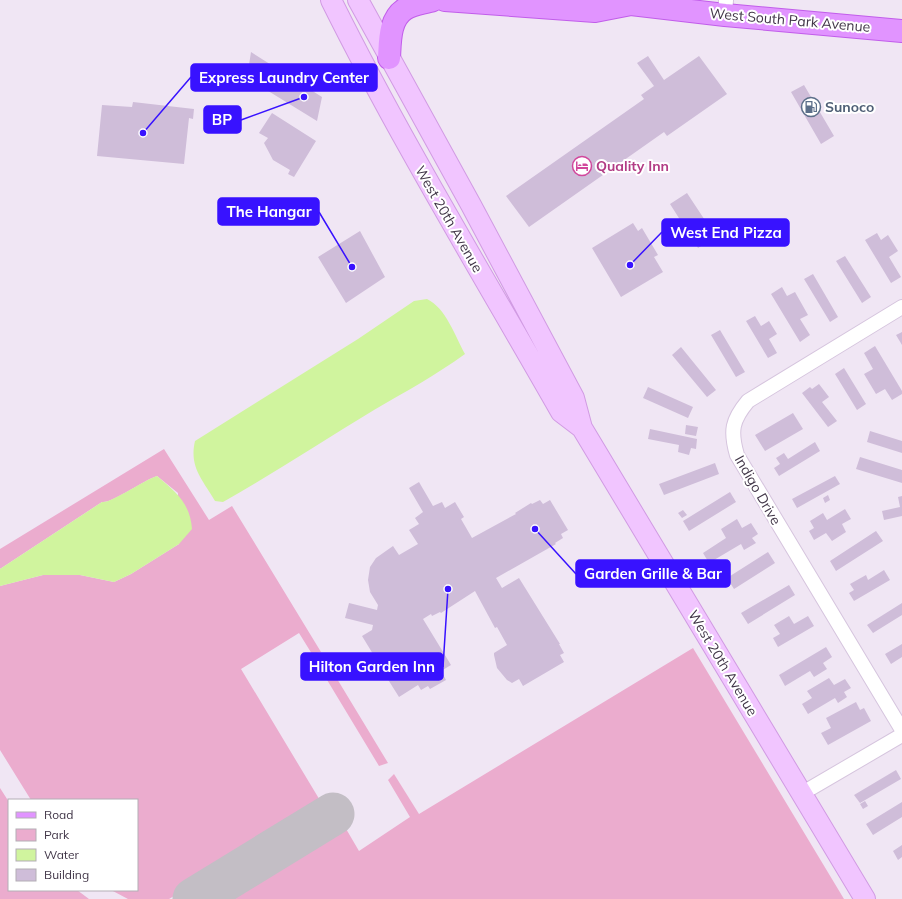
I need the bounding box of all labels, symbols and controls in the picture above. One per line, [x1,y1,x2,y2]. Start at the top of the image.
street label: West South Park Avenue [709,4,871,36]
callout: Express Laundry Center [191,64,377,91]
text: Express Laundry Center [199,68,369,87]
fuel station icon: Sunoco [800,96,822,118]
place label: Sunoco [825,98,874,116]
callout: BP [204,106,241,133]
text: BP [212,110,232,129]
hotel icon: Quality Inn [571,155,593,177]
place label: Quality Inn [596,157,669,175]
street label: West 20th Avenue [411,162,487,276]
callout: The Hangar [218,198,319,225]
text: The Hangar [226,202,312,221]
callout: West End Pizza [662,219,789,246]
text: West End Pizza [670,223,782,242]
street label: Indigo Drive [731,452,785,528]
callout: Garden Grille & Bar [576,560,730,587]
text: Garden Grille & Bar [584,564,722,583]
street label: West 20th Avenue [684,607,762,719]
callout: Hilton Garden Inn [301,653,443,680]
text: Hilton Garden Inn [309,657,435,676]
legend [8,799,138,891]
text: Road [44,807,73,822]
text: Park [44,827,70,842]
text: Water [44,847,80,862]
text: Building [44,867,89,882]

